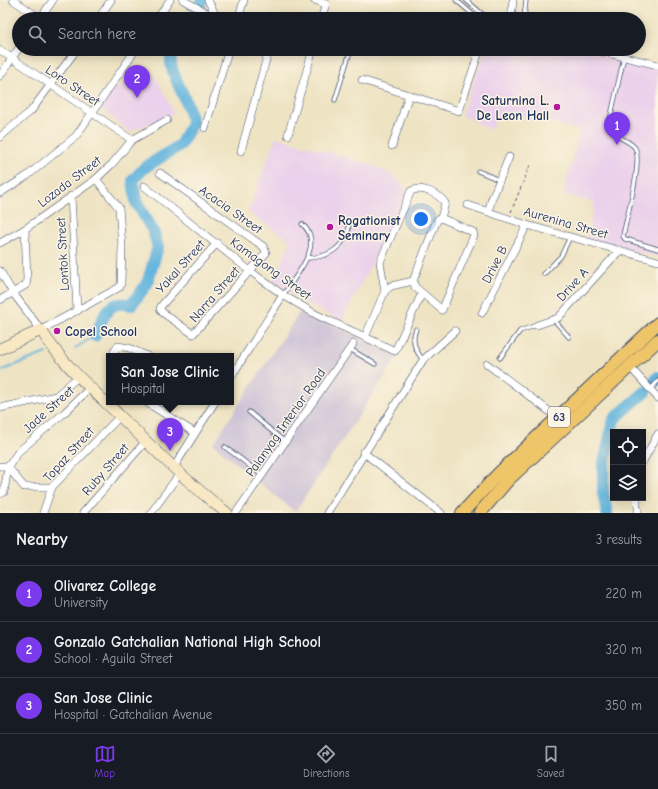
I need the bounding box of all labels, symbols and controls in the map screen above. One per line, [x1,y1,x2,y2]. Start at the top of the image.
search box [12,12,646,56]
icon: search [26,23,48,45]
text: Search here [58,25,136,43]
street label: Loro Street [43,62,104,110]
pin: 2 [124,65,150,98]
place label: Saturnina L. De Leon Hall [476,93,549,123]
marker: Saturnina L. De Leon Hall [552,102,562,112]
pin: 1 [604,112,630,145]
street label: Lozada Street [35,152,105,210]
street label: Acacia Street [196,182,266,237]
street label: Aurenina Street [522,203,611,242]
your location [411,209,431,229]
place label: Rogationist Seminary [338,213,401,243]
street label: Lontok Street [53,215,72,291]
marker: Rogationist Seminary [325,222,335,232]
street label: Kamagong Street [227,234,315,303]
street label: Yakal Street [153,236,209,296]
street label: Drive B [479,243,510,286]
street label: Narra Street [186,262,243,325]
street label: Drive A [553,264,592,304]
place label: Copel School [65,324,137,339]
marker: Copel School [52,326,62,336]
popup [106,353,234,405]
text: San Jose Clinic [121,363,219,381]
street label: Palanyag Interior Road [242,365,328,479]
text: Hospital [121,381,165,396]
street label: Jade Street [20,382,78,436]
road number: 63 [548,407,570,427]
pin: 3 [157,418,183,451]
street label: Topaz Street [40,423,98,485]
map controls [610,429,646,501]
button: locate [610,429,646,465]
street label: Ruby Street [79,439,133,498]
button: layers [610,465,646,501]
text: Nearby [16,530,67,549]
text: 3 results [596,532,642,547]
text: Olivarez College [54,577,156,595]
text: 1 [26,586,32,601]
text: 220 m [605,586,642,601]
text: University [54,595,108,610]
text: Gonzalo Gatchalian National High School [54,633,321,651]
text: 2 [26,642,32,657]
text: 320 m [606,642,642,657]
text: School · Aguila Street [54,651,172,666]
text: San Jose Clinic [54,689,152,707]
text: 3 [26,698,32,713]
text: 350 m [605,698,642,713]
text: Hospital · Gatchalian Avenue [54,707,212,722]
tab: Map [94,743,116,780]
tab: Directions [303,743,350,780]
tab: Saved [537,743,564,780]

